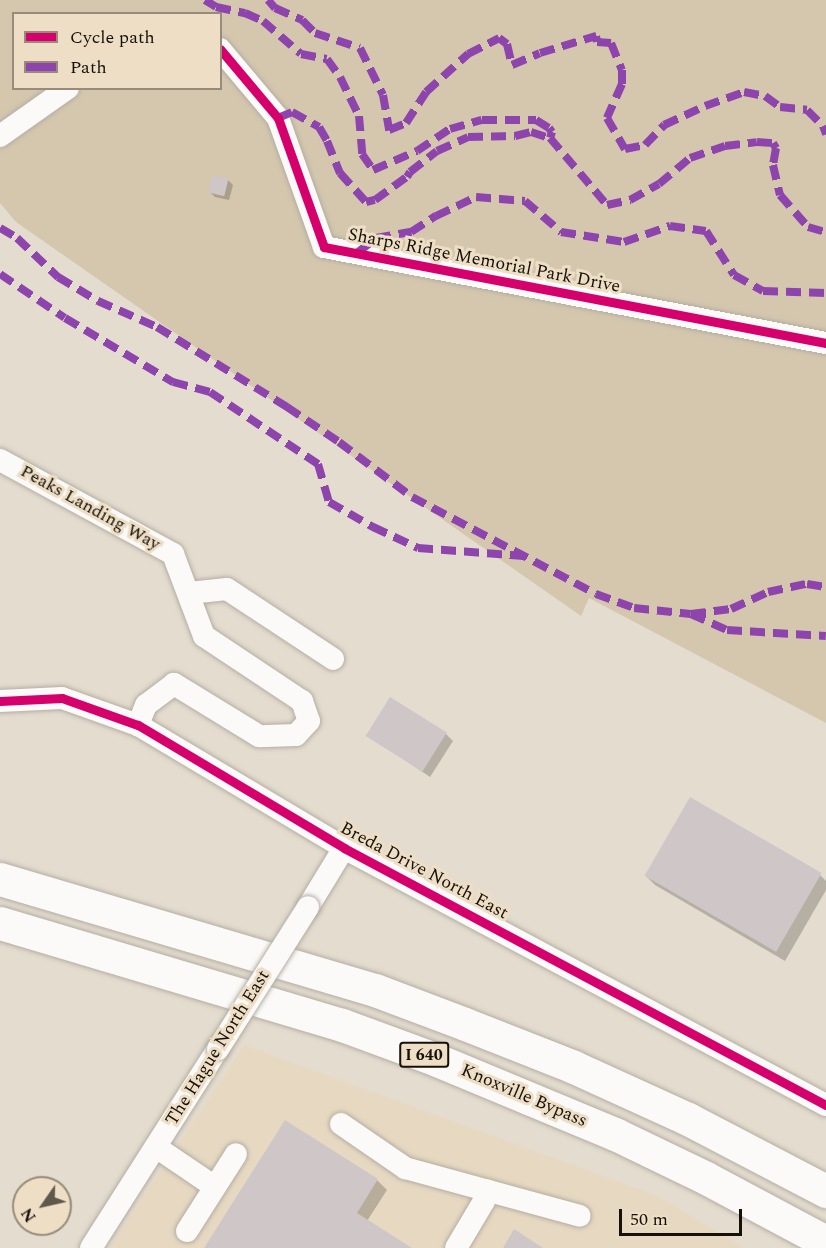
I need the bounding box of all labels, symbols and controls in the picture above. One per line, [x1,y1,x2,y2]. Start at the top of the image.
legend [12,12,222,90]
text: Cycle path [70,24,155,51]
text: Path [70,54,107,81]
street label: Sharps Ridge Memorial Park Drive [346,224,622,298]
street label: Peaks Landing Way [16,461,164,555]
street label: Breda Drive North East [336,818,512,924]
street label: The Hague North East [161,966,275,1130]
road number: I 640 [398,1042,450,1068]
street label: Knoxville Bypass [458,1060,590,1132]
north arrow [12,1176,72,1236]
scale bar [622,1197,745,1235]
text: N [15,1203,42,1227]
text: 50 m [630,1206,668,1233]

